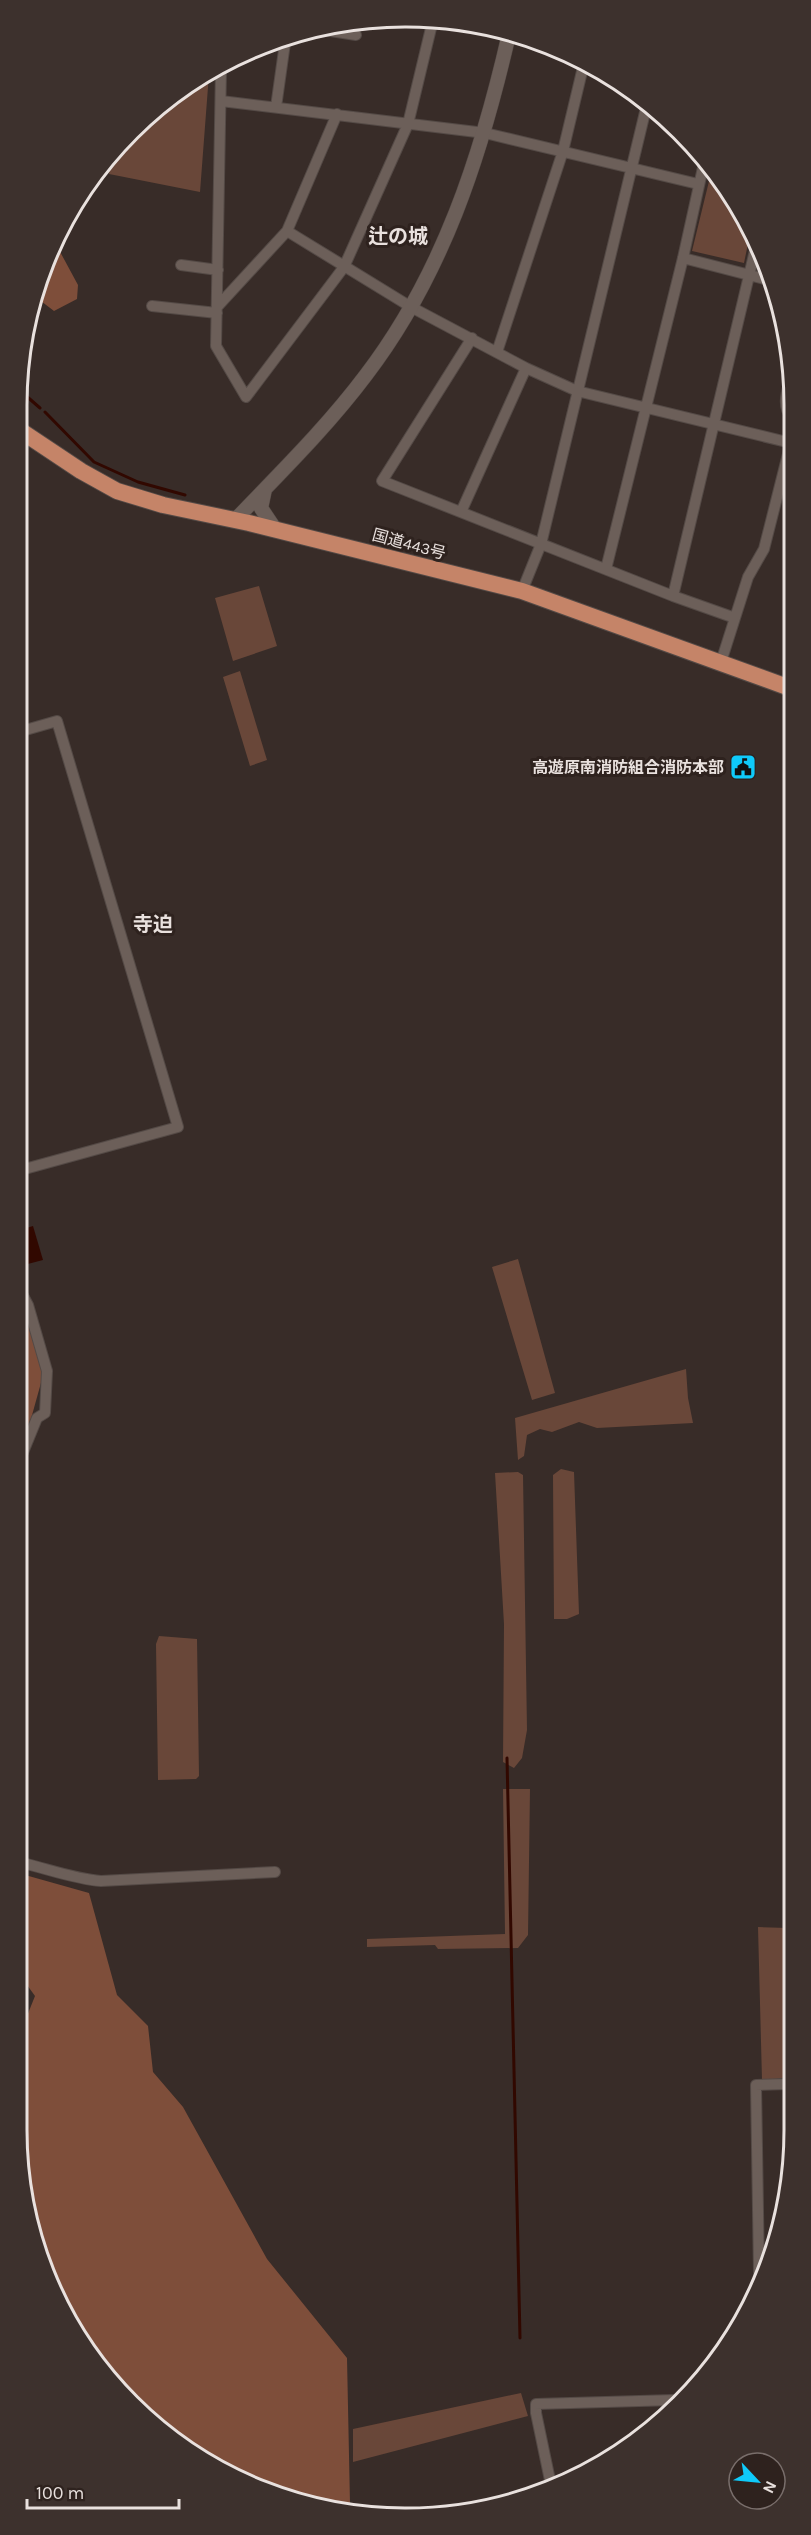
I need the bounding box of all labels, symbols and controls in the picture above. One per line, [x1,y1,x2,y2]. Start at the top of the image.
district label: 辻の城 [368,225,428,248]
street label: 国道443号 [370,525,448,563]
public building icon: 高遊原南消防組合消防本部 [728,752,758,782]
place label: 高遊原南消防組合消防本部 [532,758,724,777]
district label: 寺迫 [133,913,173,936]
north arrow [727,2451,787,2511]
scale bar [27,2472,178,2510]
text: N [759,2478,781,2497]
text: 100 m [36,2482,84,2504]

